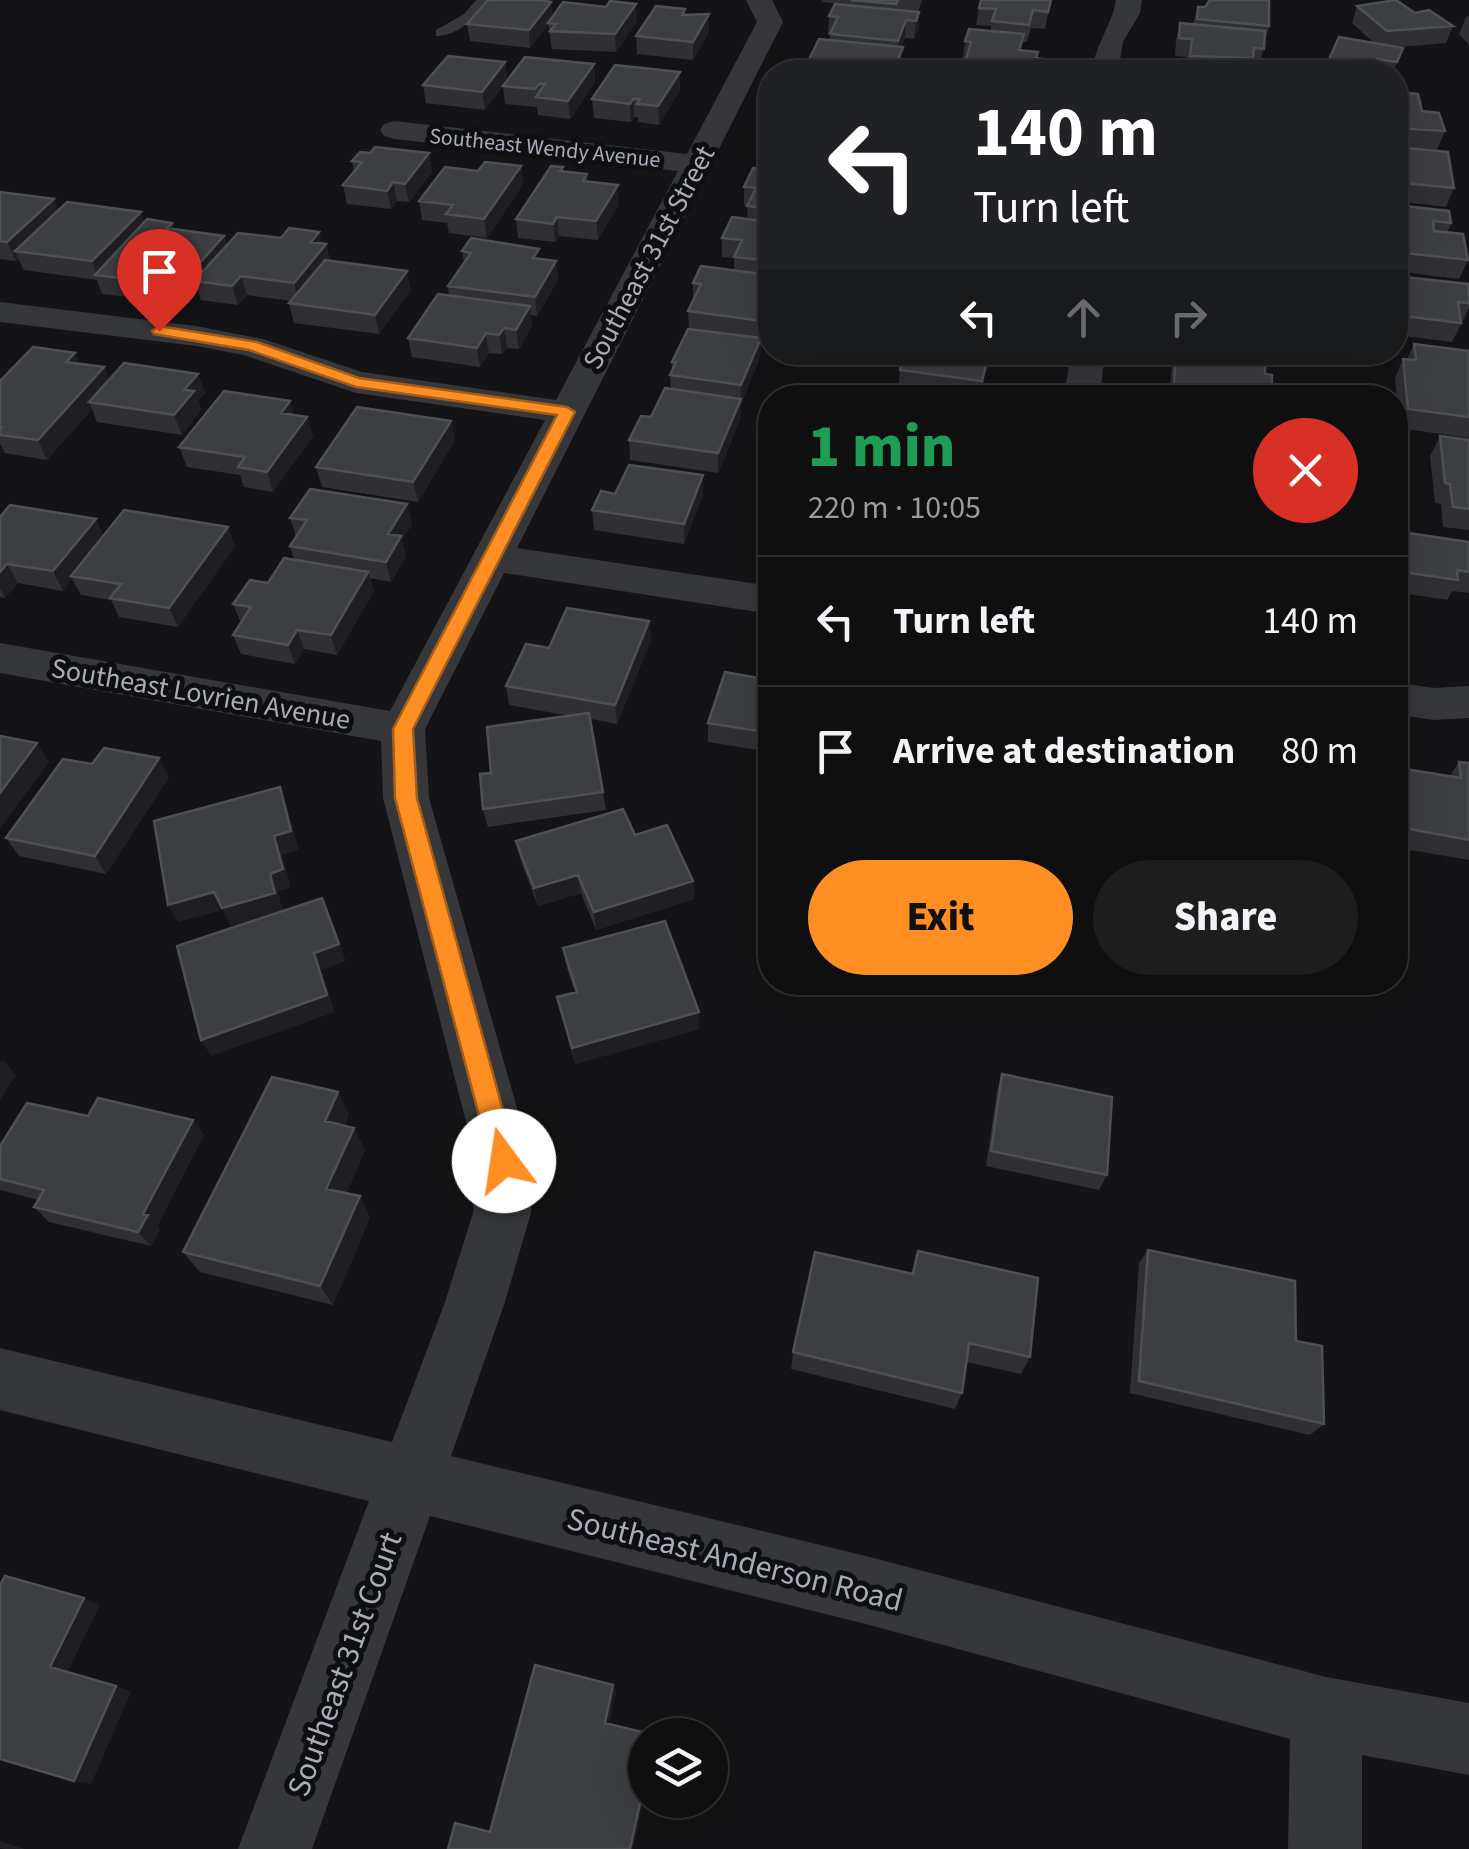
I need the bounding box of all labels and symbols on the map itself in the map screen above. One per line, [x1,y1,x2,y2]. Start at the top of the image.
street label: Southeast Wendy Avenue [428,120,662,176]
street label: Southeast 31st Street [573,138,725,376]
pin [117,229,202,332]
street label: Southeast Lovrien Avenue [48,648,354,740]
position arrow [452,1109,556,1213]
street label: Southeast Anderson Road [562,1496,907,1624]
street label: Southeast 31st Court [276,1526,414,1803]

